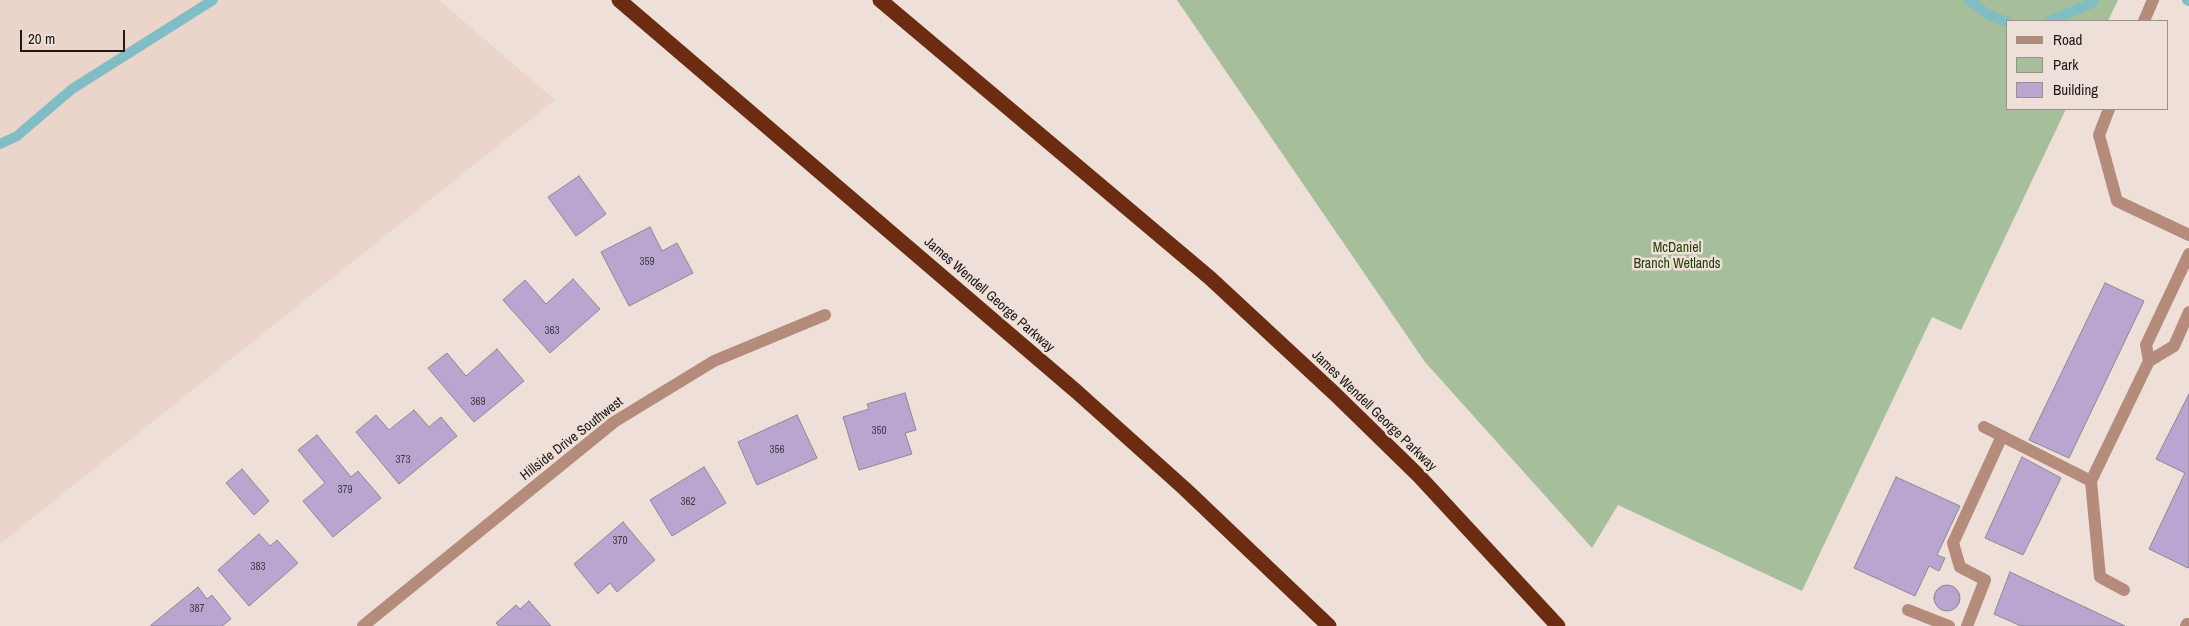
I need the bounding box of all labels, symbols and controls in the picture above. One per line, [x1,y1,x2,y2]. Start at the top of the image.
scale bar [22,20,128,52]
legend [2006,20,2169,110]
text: 20 m [28,28,55,49]
text: Road [2053,29,2082,50]
text: Park [2053,54,2078,75]
text: Building [2053,79,2098,100]
street label: James Wendell George Parkway [920,234,1058,356]
park label: McDaniel Branch Wetlands [1633,240,1721,272]
house number: 359 [639,255,655,269]
house number: 363 [544,324,560,338]
street label: James Wendell George Parkway [1308,347,1440,475]
street label: Hillside Drive Southwest [517,394,627,484]
house number: 369 [470,395,486,409]
house number: 350 [871,424,887,438]
house number: 356 [769,443,785,457]
house number: 373 [395,453,411,467]
house number: 379 [337,483,353,497]
house number: 362 [680,495,696,509]
house number: 370 [612,534,628,548]
house number: 383 [250,560,266,574]
house number: 387 [189,602,205,616]

